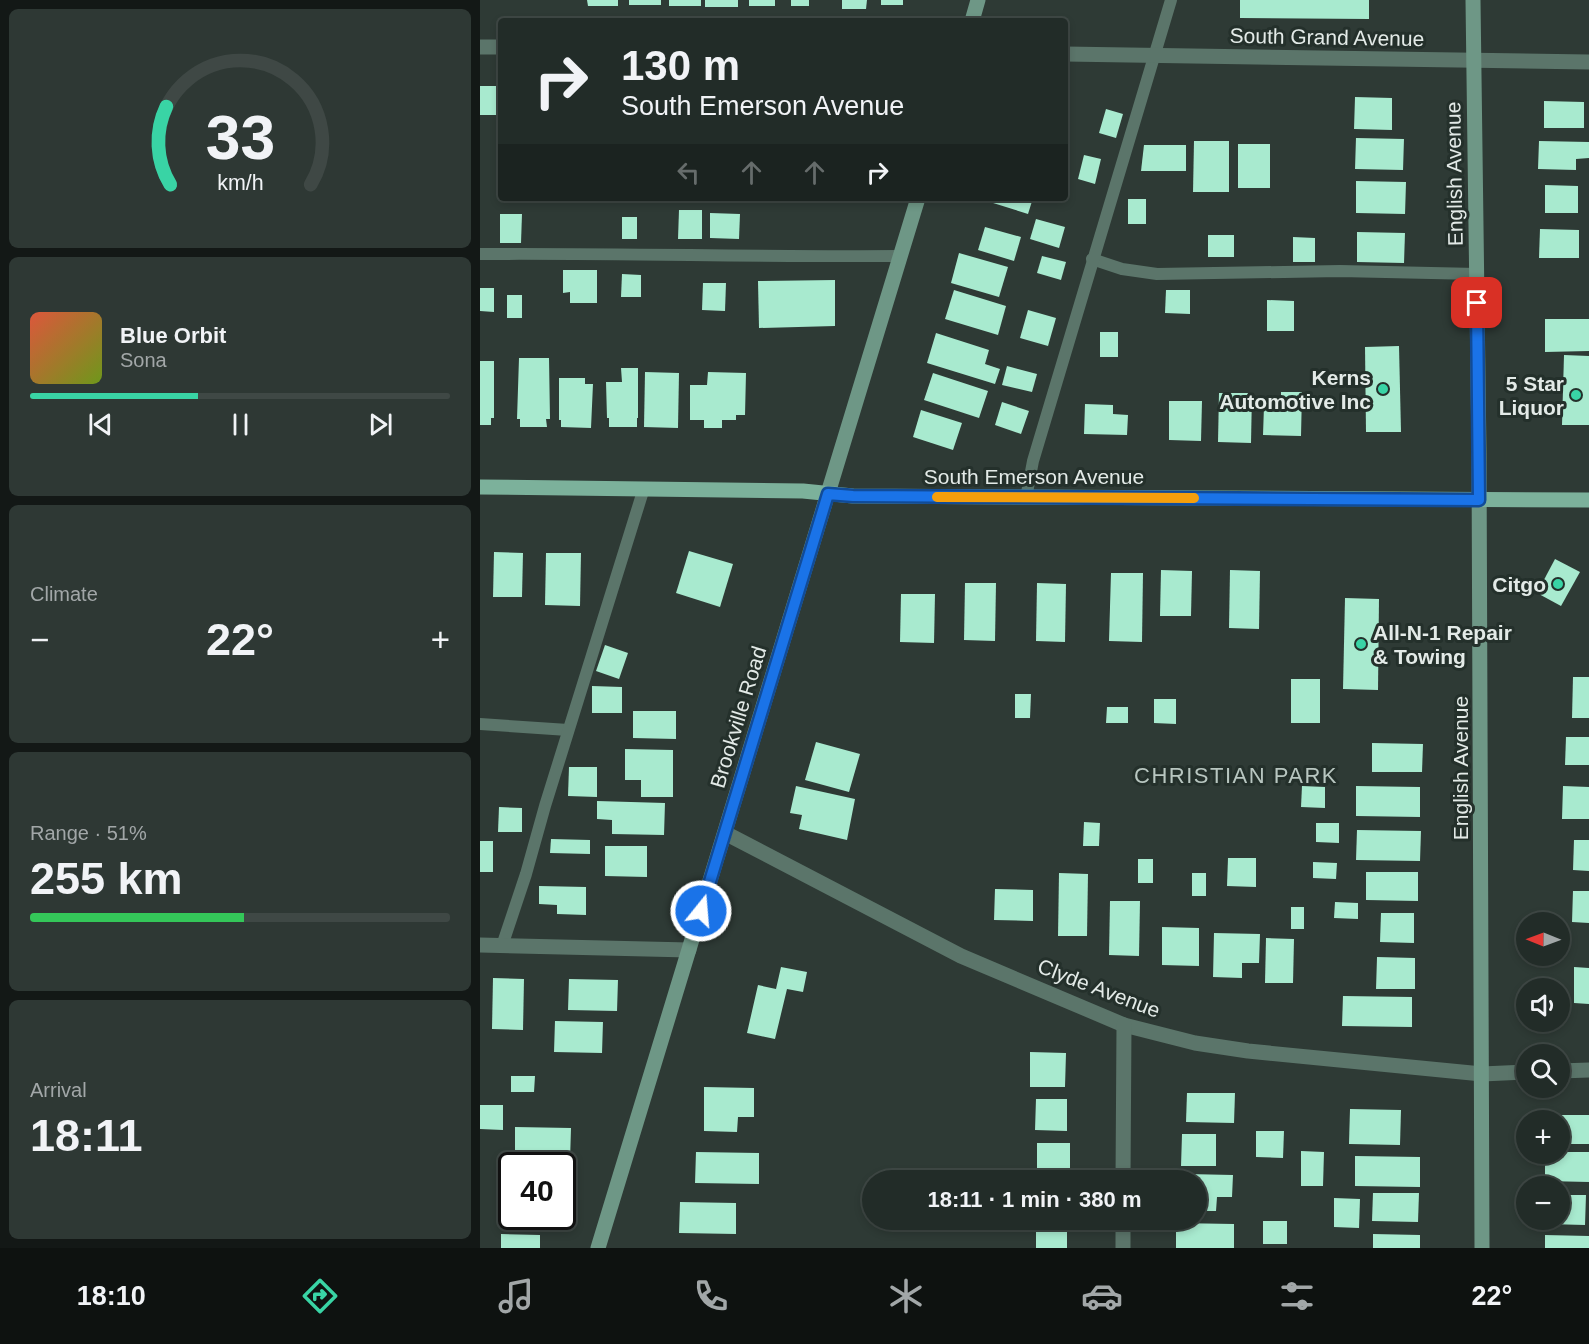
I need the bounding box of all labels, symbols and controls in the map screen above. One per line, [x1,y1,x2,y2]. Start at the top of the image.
street label: South Grand Avenue [1230,24,1424,50]
icon: right [522,42,600,120]
text: 130 m [621,42,740,89]
text: South Emerson Avenue [621,91,904,121]
street label: English Avenue [1441,102,1467,246]
text: 33 [205,104,275,173]
icon: left [672,156,705,189]
icon: ahead [735,156,768,189]
icon: ahead [798,156,831,189]
icon: right [861,156,894,189]
text: km/h [217,172,263,196]
pin [1451,277,1502,328]
icon: arrive [1460,286,1493,319]
text: Blue Orbit [120,323,226,348]
text: Sona [120,349,167,371]
place label: Kerns Automotive Inc [1219,366,1371,413]
place label: 5 Star Liquor [1499,372,1564,419]
marker: Kerns Automotive Inc [1376,382,1390,396]
marker: 5 Star Liquor [1569,388,1583,402]
icon: previous [84,408,117,441]
icon: pause [224,408,257,441]
icon: next [364,408,397,441]
street label: South Emerson Avenue [924,465,1144,488]
place label: Citgo [1492,573,1546,596]
marker: Citgo [1551,577,1565,591]
text: Climate [30,583,98,605]
text: 22° [206,614,274,665]
text: − [30,621,49,658]
text: + [431,621,450,658]
place label: All-N-1 Repair & Towing [1373,621,1512,668]
marker: All-N-1 Repair & Towing [1354,637,1368,651]
street label: Brookville Road [706,643,770,791]
street label: English Avenue [1449,696,1472,840]
district label: CHRISTIAN PARK [1134,763,1338,788]
text: Range · 51% [30,822,147,844]
text: 255 km [30,853,183,904]
position arrow [669,879,733,943]
north arrow [1516,912,1570,966]
map controls [1516,912,1570,1230]
street label: Clyde Avenue [1035,954,1163,1022]
button: sound [1516,978,1570,1032]
button: search [1516,1044,1570,1098]
text: Arrival [30,1079,87,1101]
text: 18:11 [30,1110,143,1161]
button: + [1516,1110,1570,1164]
speed limit sign: 40 [498,1152,576,1230]
button: − [1516,1176,1570,1230]
text: 18:11 · 1 min · 380 m [928,1187,1142,1212]
icon: directions [299,1275,341,1317]
icon: music [495,1275,537,1317]
icon: phone [690,1275,732,1317]
icon: climate [885,1275,927,1317]
icon: car [1081,1275,1123,1317]
icon: filters [1276,1275,1318,1317]
text: 18:10 [77,1281,146,1311]
text: 22° [1471,1281,1512,1311]

